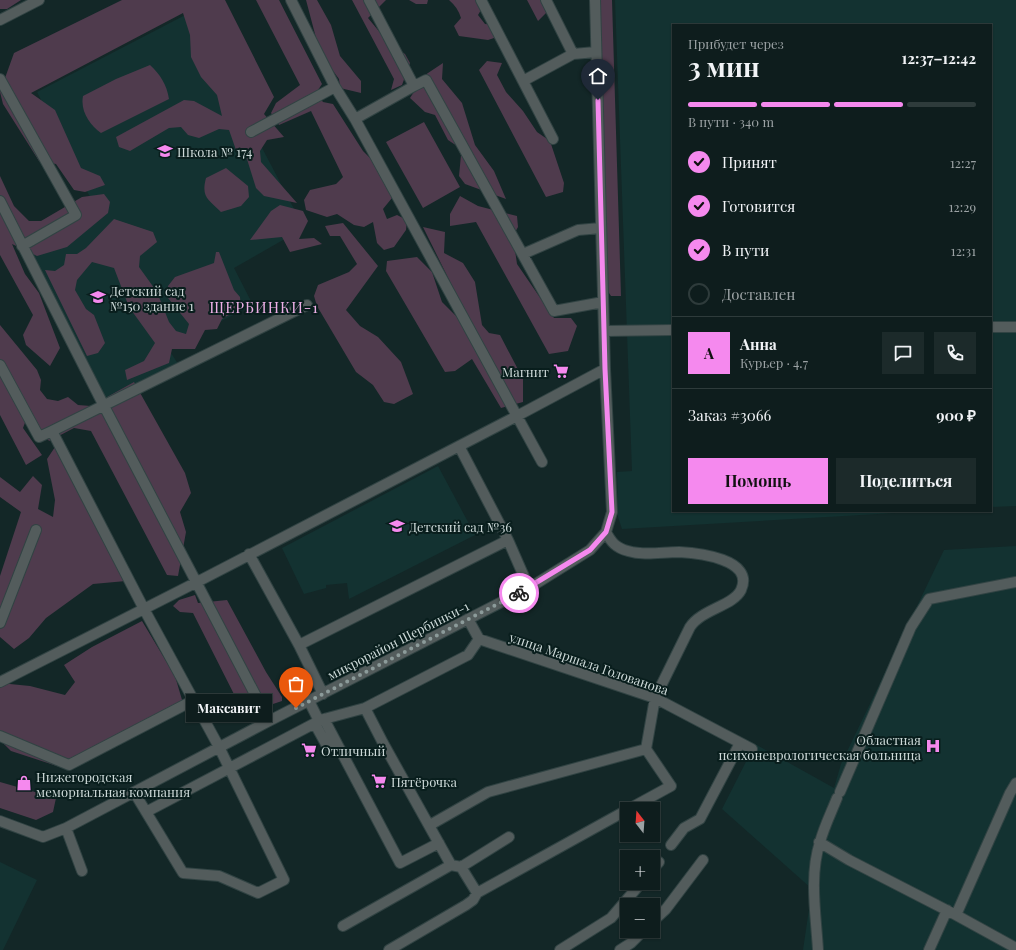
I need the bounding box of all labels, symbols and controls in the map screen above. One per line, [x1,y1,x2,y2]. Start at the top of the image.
text: Прибудет через [688,35,784,52]
text: 12:37–12:42 [901,48,976,68]
text: 3 мин [688,49,760,84]
pin [581,59,615,100]
icon: home [587,65,609,87]
text: В пути · 340 m [688,113,774,130]
school or university icon: Школа № 174 [156,142,174,160]
place label: Школа № 174 [177,143,252,160]
icon: check [688,151,710,173]
text: Принят [722,152,777,172]
text: 12:27 [950,154,976,171]
icon: check [688,195,710,217]
text: Готовится [722,196,795,216]
text: 12:29 [949,198,976,215]
icon: check [688,239,710,261]
text: В пути [722,240,770,260]
text: 12:31 [951,242,976,259]
place label: Детский сад №150 здание 1 [110,282,194,314]
text: Доставлен [722,284,796,304]
school or university icon: Детский сад №150 здание 1 [89,288,107,306]
district label: ЩЕРБИНКИ-1 [209,297,319,317]
button: chat [882,332,924,374]
button: phone [934,332,976,374]
text: Анна [740,334,777,354]
text: А [704,343,714,363]
text: Курьер · 4.7 [740,354,808,371]
supermarket icon: Магнит [552,362,570,380]
place label: Магнит [502,363,549,380]
text: Заказ #3066 [688,405,771,425]
text: 900 ₽ [936,405,976,425]
button: Помощь [688,458,828,504]
button: Поделиться [836,458,976,504]
school or university icon: Детский сад №36 [388,517,406,535]
place label: Детский сад №36 [409,518,512,535]
courier [499,573,539,613]
icon: bike [508,582,530,604]
street label: микрорайон Щербинки-1 [324,597,472,683]
street label: улица Маршала Голованова [506,627,671,698]
pin [279,667,313,708]
icon: bag [285,673,307,695]
callout: Максавит [186,694,272,722]
text: Максавит [197,699,261,716]
place label: Областная психоневрологическая больница [718,731,922,763]
hospital icon: Областная психоневрологическая больница [924,737,942,755]
supermarket icon: Отличный [300,741,318,759]
place label: Отличный [321,742,385,759]
place label: Нижегородская мемориальная компания [36,768,190,800]
supermarket icon: Пятёрочка [370,772,388,790]
place label: Пятёрочка [391,773,458,790]
shop icon: Нижегородская мемориальная компания [15,774,33,792]
north arrow [620,802,660,842]
map controls [620,802,660,938]
button: + [620,850,660,890]
button: − [620,898,660,938]

